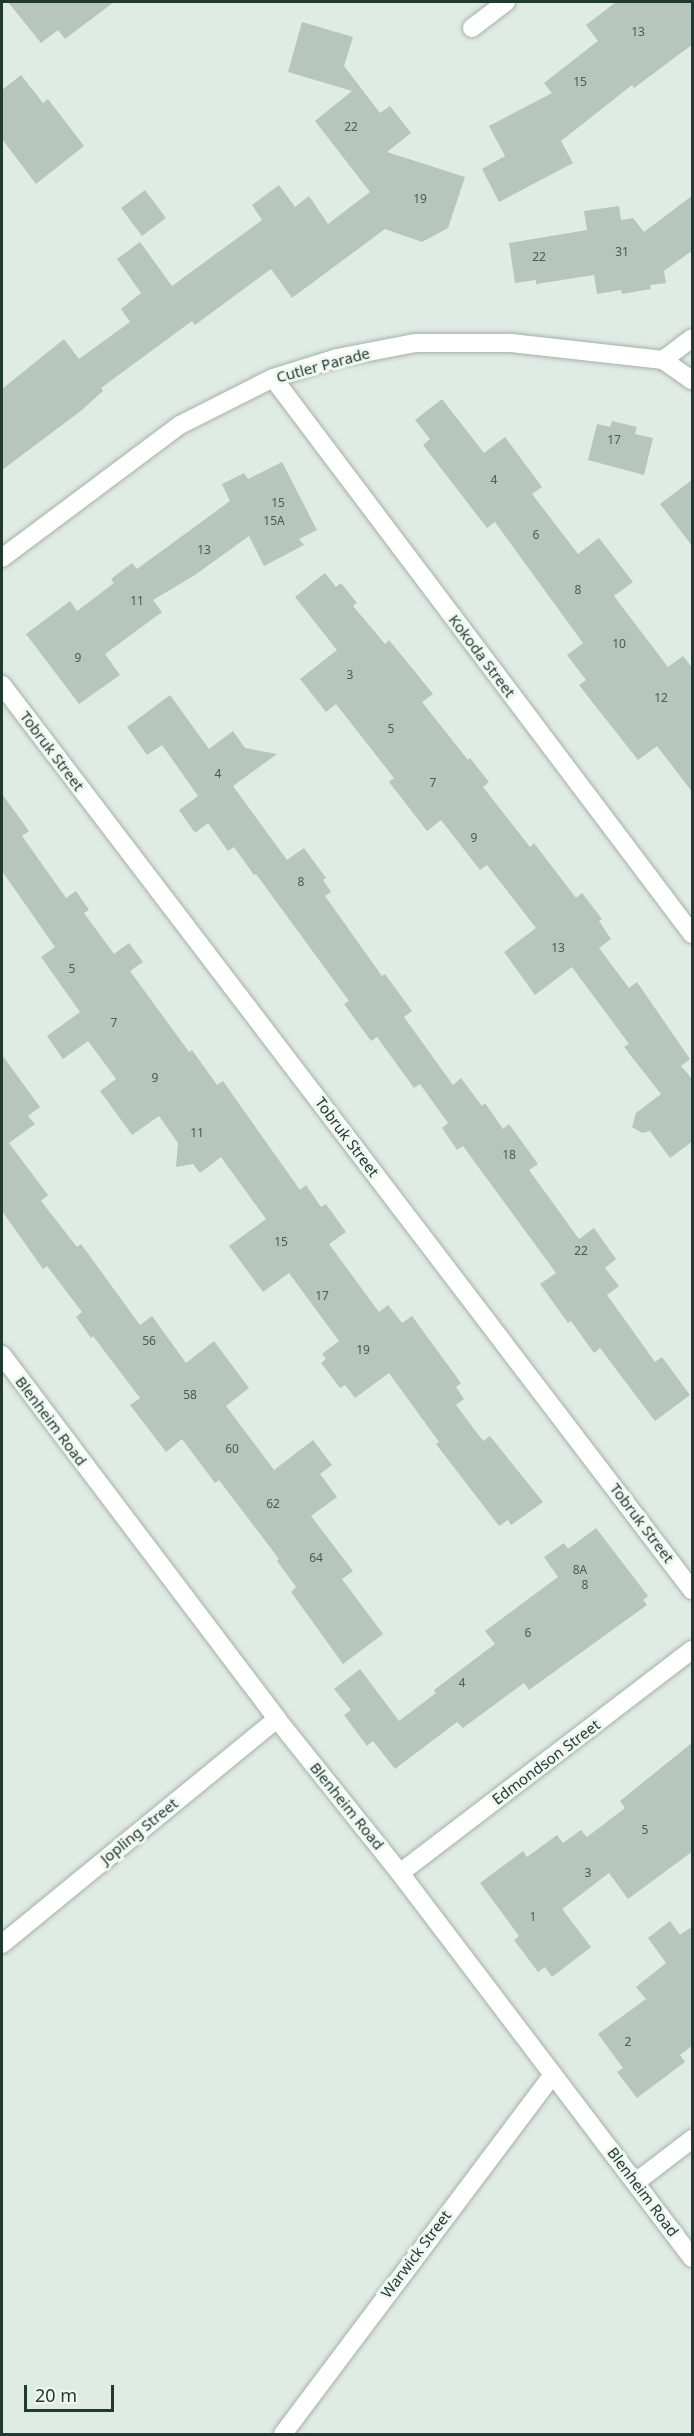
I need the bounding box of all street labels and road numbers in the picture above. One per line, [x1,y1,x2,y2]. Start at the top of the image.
street label: Cutler Parade [274,344,372,386]
street label: Kokoda Street [445,611,519,701]
street label: Tobruk Street [16,708,88,794]
street label: Tobruk Street [311,1094,383,1180]
street label: Blenheim Road [12,1373,90,1469]
street label: Tobruk Street [606,1480,678,1566]
street label: Edmondson Street [488,1716,604,1808]
street label: Blenheim Road [306,1759,388,1853]
street label: Jopling Street [97,1794,181,1868]
street label: Blenheim Road [604,2144,682,2240]
street label: Warwick Street [377,2207,455,2301]

